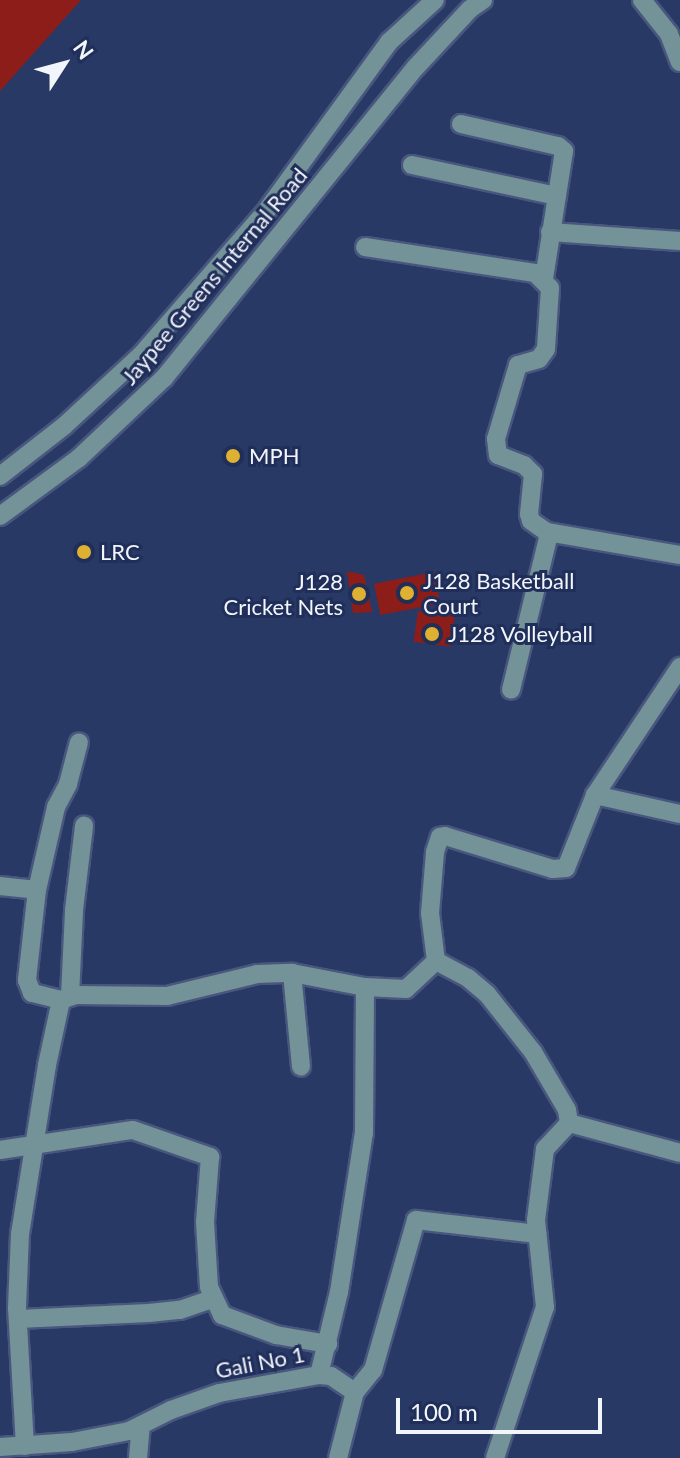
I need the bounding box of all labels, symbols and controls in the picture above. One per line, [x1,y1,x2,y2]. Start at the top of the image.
north arrow [24,24,104,104]
text: N [68,35,100,64]
street label: Jaypee Greens Internal Road [116,162,312,390]
place label: MPH [249,443,299,469]
marker: MPH [224,447,242,465]
place label: LRC [100,539,140,565]
marker: LRC [75,543,93,561]
place label: J128 Basketball Court [423,567,574,618]
place label: J128 Cricket Nets [224,568,343,620]
marker: J128 Basketball Court [398,584,416,602]
marker: J128 Cricket Nets [350,585,368,603]
place label: J128 Volleyball [448,621,594,647]
marker: J128 Volleyball [423,625,441,643]
street label: Gali No 1 [213,1340,307,1384]
scale bar [400,1382,606,1432]
text: 100 m [410,1397,478,1426]

